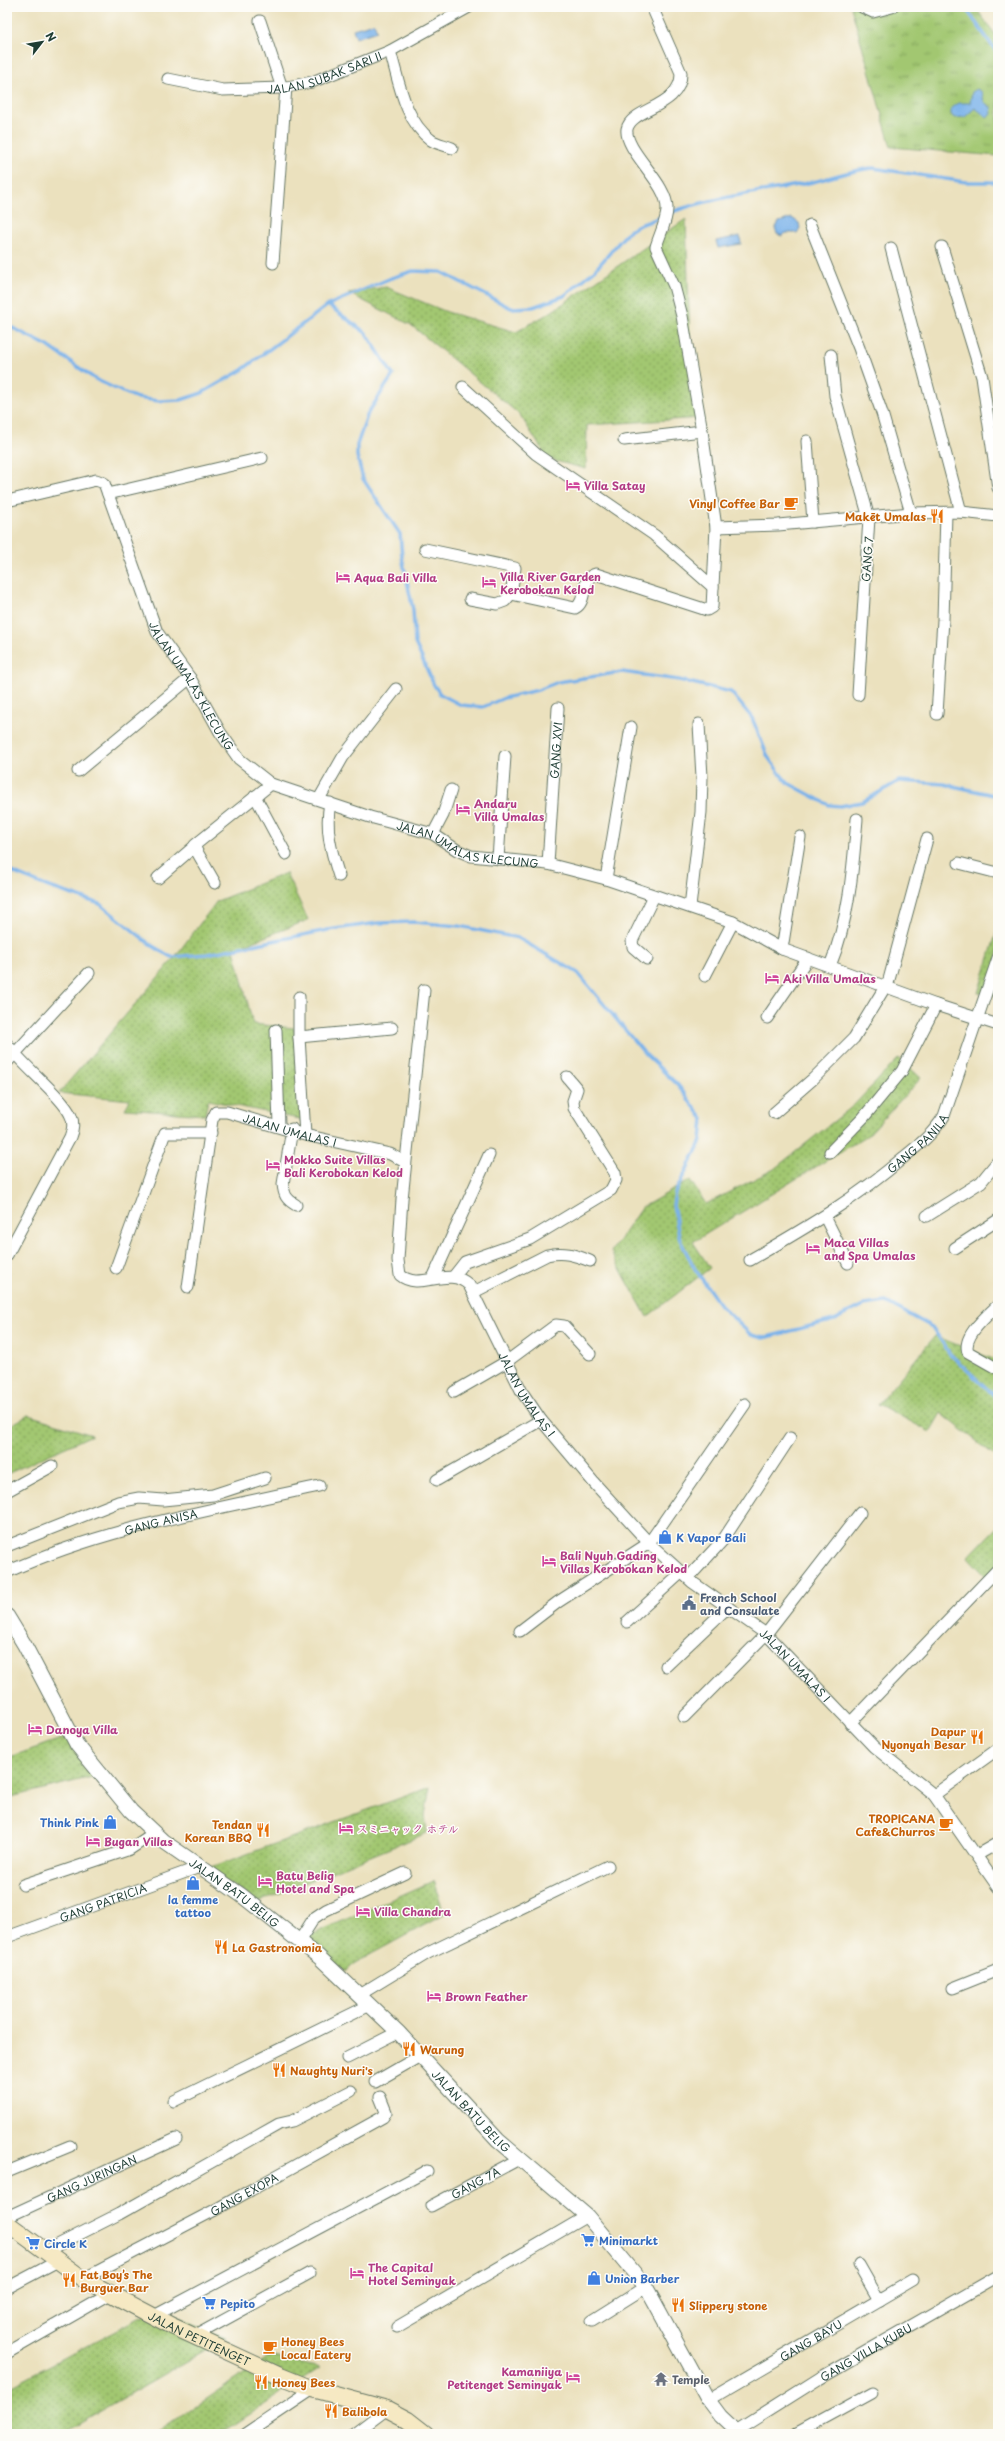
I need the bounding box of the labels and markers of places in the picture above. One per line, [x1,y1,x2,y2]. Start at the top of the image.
hotel icon: Villa Satay [565,477,581,493]
place label: Villa Satay [584,477,645,494]
place label: Vinyl Coffee Bar [689,495,780,512]
cafe icon: Vinyl Coffee Bar [783,495,799,511]
place label: Makēt Umalas [845,508,926,525]
restaurant icon: Makēt Umalas [929,508,945,524]
place label: Villa River Garden Kerobokan Kelod [500,568,601,598]
hotel icon: Aqua Bali Villa [335,569,351,585]
place label: Aqua Bali Villa [353,569,437,586]
hotel icon: Villa River Garden Kerobokan Kelod [481,574,497,590]
place label: Andaru Villa Umalas [474,795,544,825]
hotel icon: Andaru Villa Umalas [455,801,471,817]
hotel icon: Aki Villa Umalas [764,970,780,986]
place label: Aki Villa Umalas [783,970,876,987]
place label: Mokko Suite Villas Bali Kerobokan Kelod [284,1151,403,1181]
hotel icon: Mokko Suite Villas Bali Kerobokan Kelod [265,1157,281,1173]
place label: Maca Villas and Spa Umalas [824,1234,915,1264]
hotel icon: Maca Villas and Spa Umalas [805,1240,821,1256]
shop icon: K Vapor Bali [657,1529,673,1545]
place label: K Vapor Bali [676,1529,746,1546]
place label: Bali Nyuh Gading Villas Kerobokan Kelod [560,1547,687,1577]
hotel icon: Bali Nyuh Gading Villas Kerobokan Kelod [541,1553,557,1569]
place label: French School and Consulate [700,1589,779,1619]
public building icon: French School and Consulate [681,1595,697,1611]
hotel icon: Danoya Villa [27,1721,43,1737]
place label: Danoya Villa [46,1721,118,1738]
place label: Dapur Nyonyah Besar [881,1723,966,1753]
restaurant icon: Dapur Nyonyah Besar [969,1729,985,1745]
place label: TROPICANA Cafe&Churros [856,1810,935,1840]
place label: Think Pink [40,1814,99,1831]
shop icon: Think Pink [102,1814,118,1830]
place label: Tendan Korean BBQ [184,1816,252,1846]
cafe icon: TROPICANA Cafe&Churros [938,1816,954,1832]
hotel icon: スミニャック ホテル [338,1820,354,1836]
place label: スミニャック ホテル [357,1820,459,1837]
restaurant icon: Tendan Korean BBQ [255,1822,271,1838]
hotel icon: Bugan Villas [85,1833,101,1849]
place label: Bugan Villas [104,1833,173,1850]
place label: Batu Belig Hotel and Spa [276,1867,355,1897]
hotel icon: Batu Belig Hotel and Spa [257,1873,273,1889]
shop icon: la femme tattoo [185,1875,201,1891]
place label: la femme tattoo [168,1891,218,1921]
hotel icon: Villa Chandra [355,1903,371,1919]
place label: Villa Chandra [374,1903,451,1920]
restaurant icon: La Gastronomia [213,1939,229,1955]
place label: La Gastronomia [232,1939,323,1956]
hotel icon: Brown Feather [426,1988,442,2004]
place label: Brown Feather [445,1988,528,2005]
restaurant icon: Warung [401,2041,417,2057]
place label: Warung [420,2041,464,2058]
restaurant icon: Naughty Nuri's [271,2062,287,2078]
place label: Naughty Nuri's [290,2062,373,2079]
supermarket icon: Minimarkt [580,2232,596,2248]
place label: Minimarkt [599,2232,658,2249]
supermarket icon: Circle K [25,2235,41,2251]
place label: Circle K [44,2235,87,2252]
place label: The Capital Hotel Seminyak [368,2259,457,2289]
hotel icon: The Capital Hotel Seminyak [349,2265,365,2281]
place label: Fat Boy’s The Burguer Bar [80,2266,153,2296]
shop icon: Union Barber [586,2270,602,2286]
place label: Union Barber [605,2270,680,2287]
restaurant icon: Fat Boy’s The Burguer Bar [61,2272,77,2288]
supermarket icon: Pepito [201,2295,217,2311]
place label: Pepito [220,2295,255,2312]
restaurant icon: Slippery stone [670,2297,686,2313]
place label: Slippery stone [689,2297,768,2314]
place label: Honey Bees Local Eatery [281,2333,351,2363]
cafe icon: Honey Bees Local Eatery [262,2339,278,2355]
place label: Kamaniiya Petitenget Seminyak [447,2363,563,2393]
hotel icon: Kamaniiya Petitenget Seminyak [565,2369,581,2385]
temple icon: Temple [653,2371,669,2387]
place label: Temple [672,2371,711,2388]
restaurant icon: Honey Bees [253,2374,269,2390]
place label: Honey Bees [272,2374,335,2391]
restaurant icon: Balibola [323,2403,339,2419]
place label: Balibola [342,2403,388,2420]

